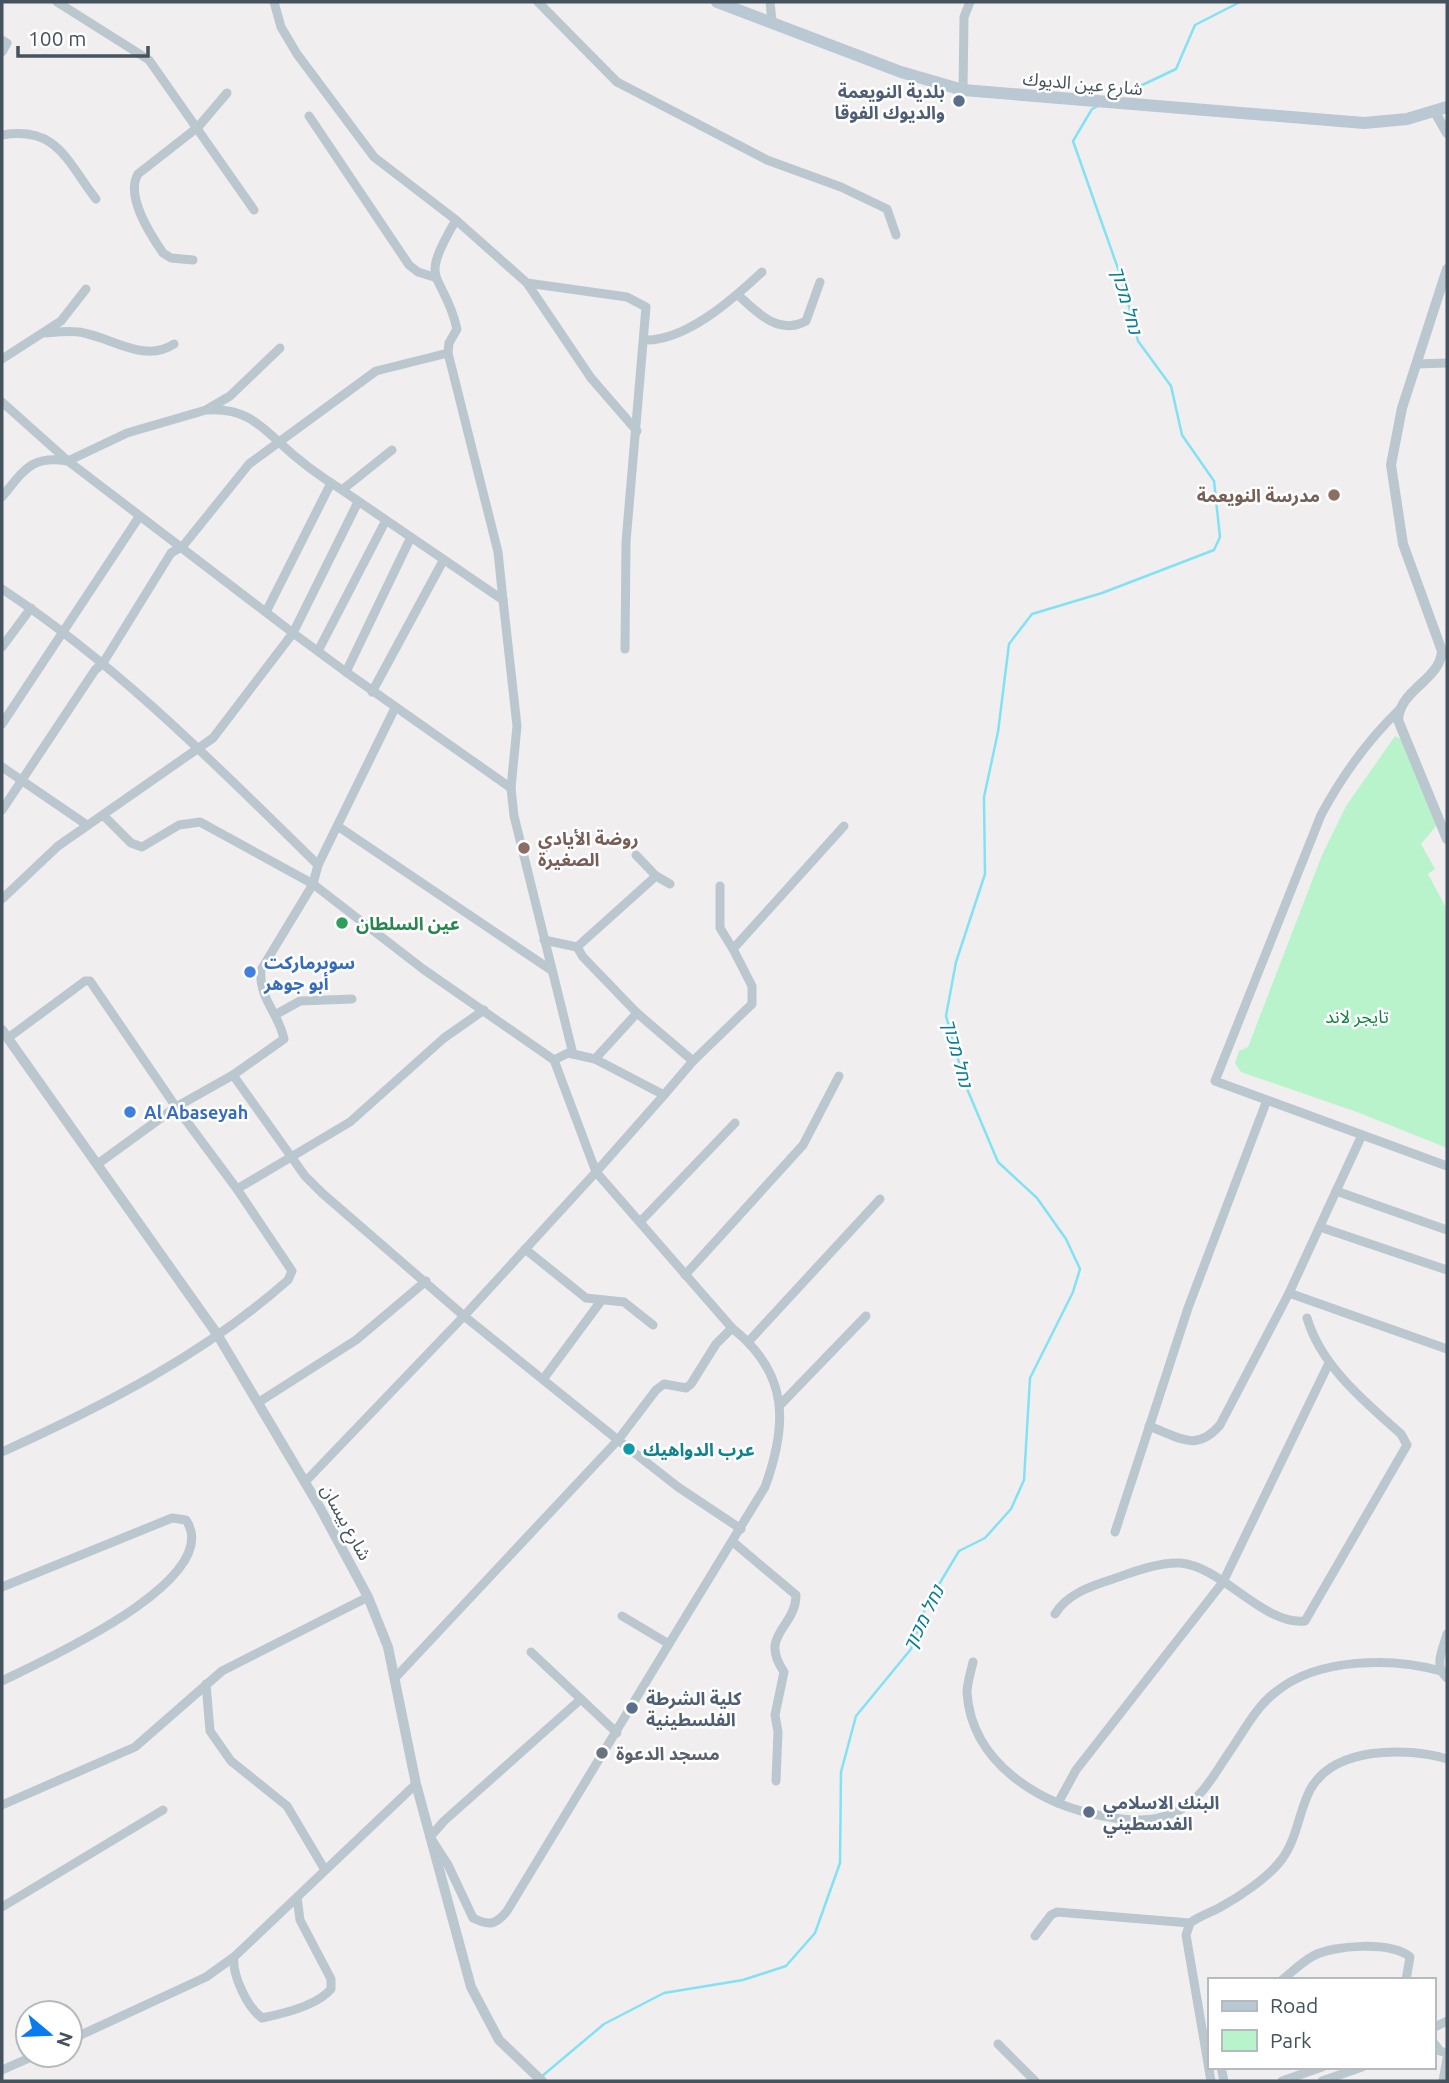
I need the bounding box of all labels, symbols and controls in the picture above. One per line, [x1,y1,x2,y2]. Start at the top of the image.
scale bar [18,14,147,58]
text: 100 m [28,26,86,50]
street label: شارع عين الديوك [1022,68,1144,103]
place label: بلدية النويعمة والديوك الفوقا [835,81,945,123]
marker: بلدية النويعمة والديوك الفوقا [951,93,967,109]
water label: נחל מכוך [1107,263,1148,338]
place label: مدرسة النويعمة [1197,485,1320,507]
marker: مدرسة النويعمة [1326,487,1342,503]
place label: روضة الأيادي الصغيرة [538,828,639,871]
marker: روضة الأيادي الصغيرة [516,840,532,856]
place label: عين السلطان [356,913,460,934]
marker: عين السلطان [334,915,350,931]
place label: سوبرماركت أبو جوهر [263,952,355,995]
marker: سوبرماركت أبو جوهر [242,964,258,980]
park label: تايجر لاند [1325,1006,1389,1028]
water label: נחל מכוך [938,1016,978,1091]
place label: Al Abaseyah [144,1102,248,1122]
marker: Al Abaseyah [122,1104,138,1120]
place label: عرب الدواهيك [643,1439,755,1461]
marker: عرب الدواهيك [621,1441,637,1457]
street label: شارع بيسان [314,1481,376,1566]
water label: נחל מכוך [898,1581,949,1654]
place label: كلية الشرطة الفلسطينية [646,1688,742,1730]
marker: كلية الشرطة الفلسطينية [624,1700,640,1716]
place label: مسجد الدعوة [616,1743,720,1764]
marker: مسجد الدعوة [594,1745,610,1761]
place label: البنك الاسلامي الفدسطيني [1103,1792,1219,1838]
marker: البنك الاسلامي الفدسطيني [1081,1804,1097,1820]
legend [1208,1978,1435,2069]
text: Road [1270,1993,1318,2017]
north arrow [14,1999,84,2069]
text: Park [1270,2028,1312,2052]
text: N [52,2029,78,2050]

